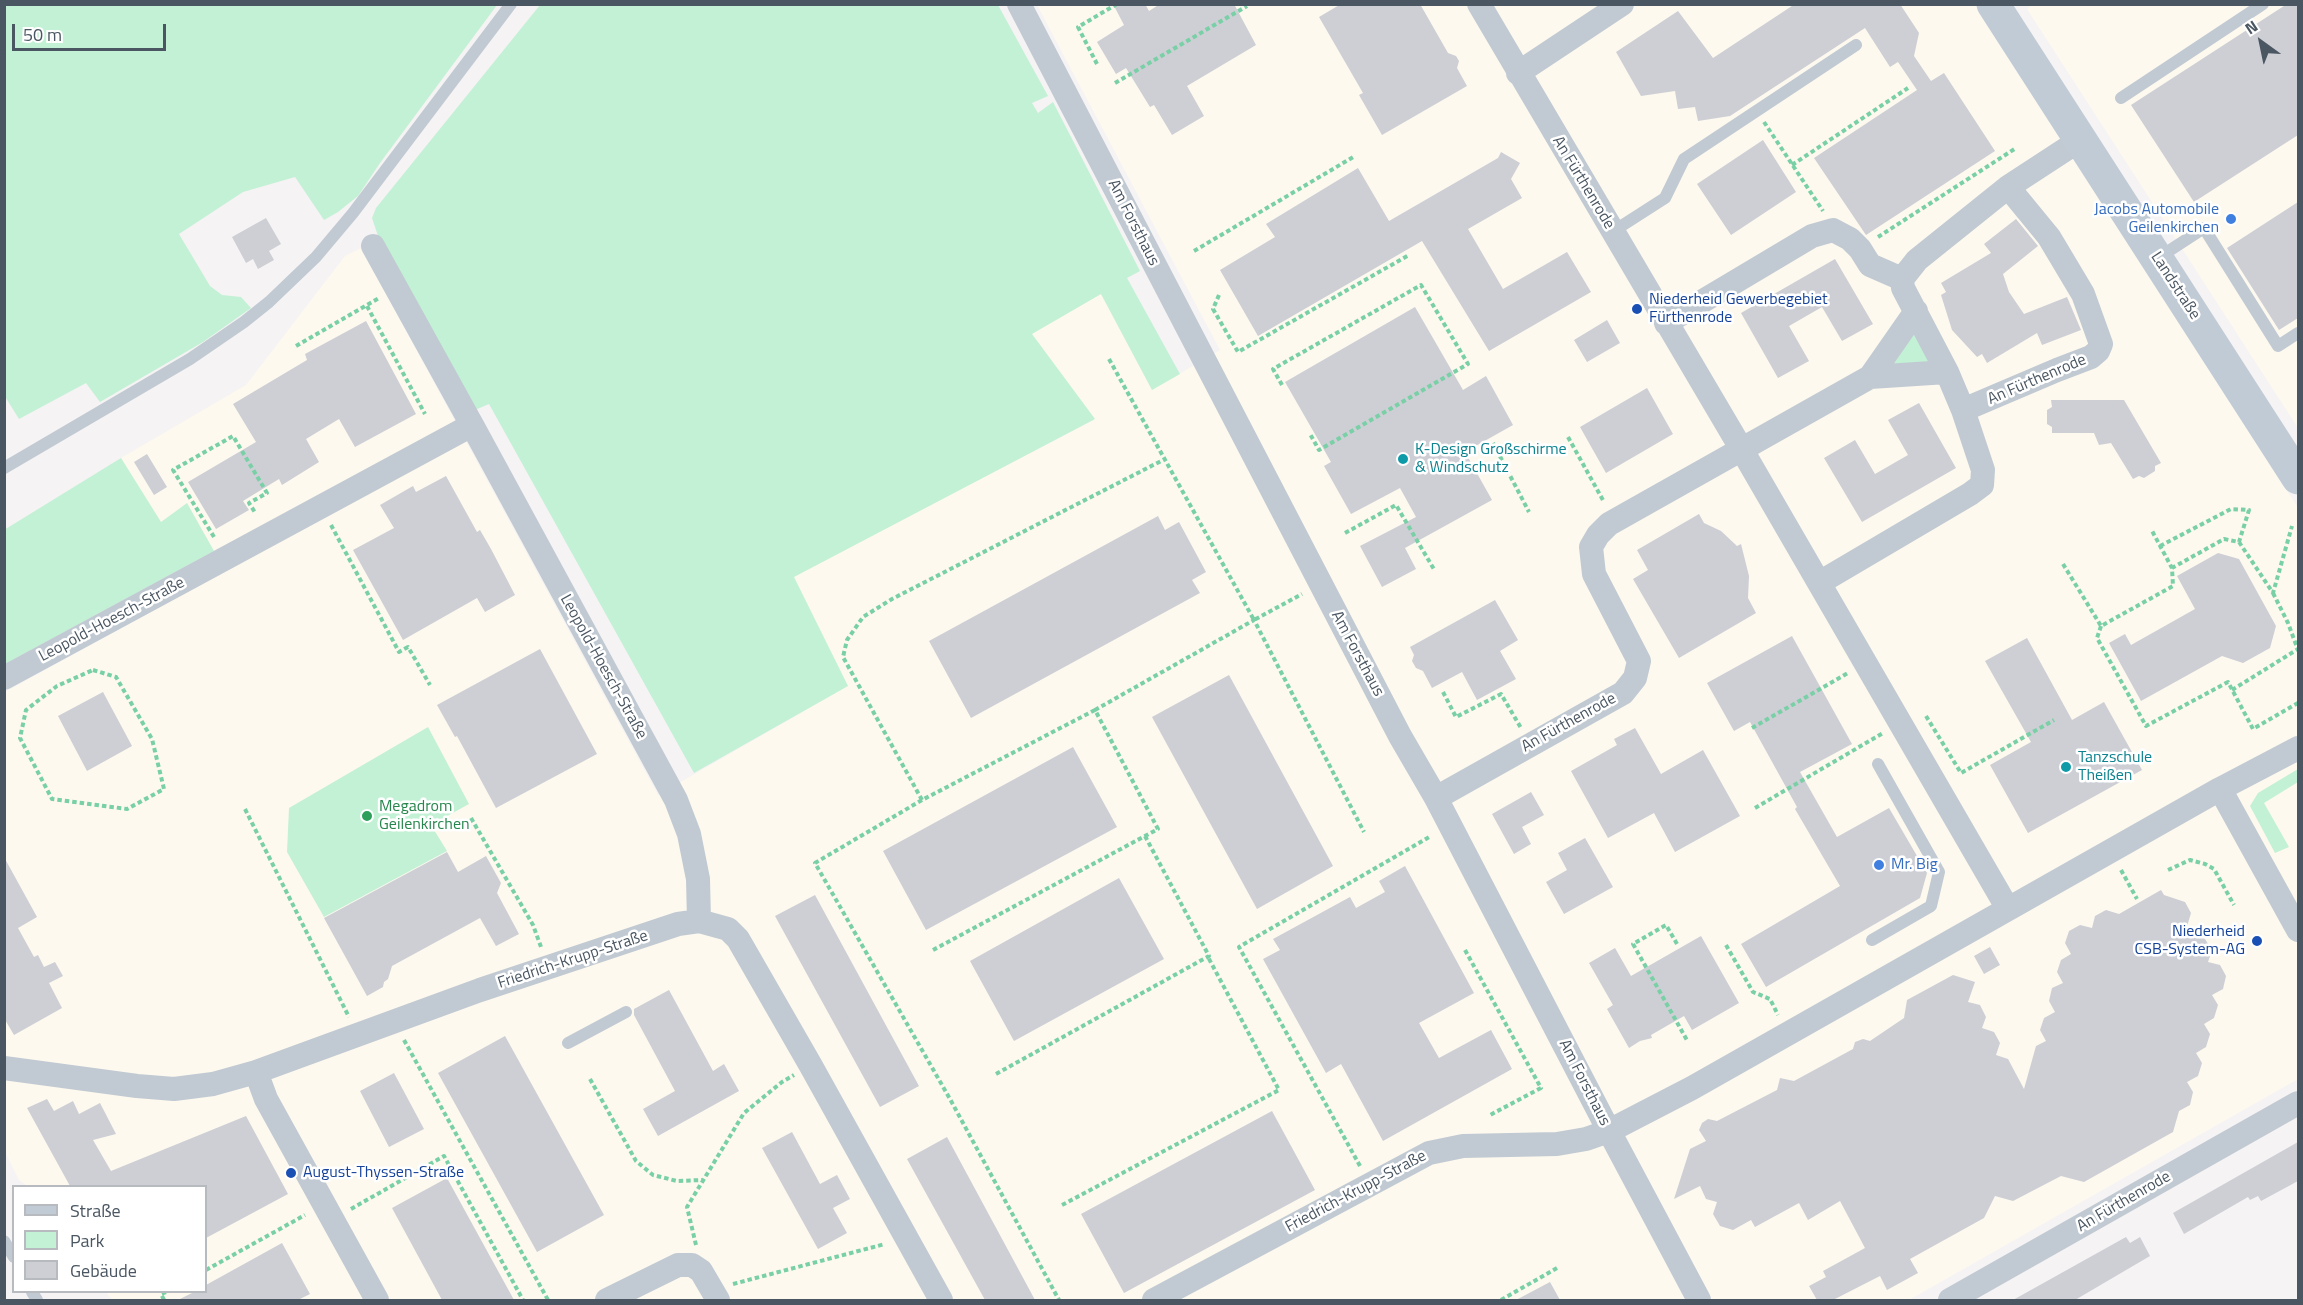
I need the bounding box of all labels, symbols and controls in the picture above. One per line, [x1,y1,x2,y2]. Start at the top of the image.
scale bar [15,12,170,50]
north arrow [2231,12,2291,72]
text: N [2240,14,2262,40]
text: 50 m [23,21,62,48]
street label: An Fürthenrode [1548,133,1618,233]
street label: Am Forsthaus [1103,177,1163,269]
place label: Jacobs Automobile Geilenkirchen [2094,200,2219,238]
marker: Jacobs Automobile Geilenkirchen [2224,212,2238,226]
street label: Landstraße [2146,249,2204,323]
place label: Niederheid Gewerbegebiet Fürthenrode [1649,290,1828,328]
marker: Niederheid Gewerbegebiet Fürthenrode [1630,302,1644,316]
street label: An Fürthenrode [1985,351,2089,409]
place label: K-Design Großschirme & Windschutz [1415,440,1567,478]
marker: K-Design Großschirme & Windschutz [1396,452,1410,466]
street label: Leopold-Hoesch-Straße [36,574,188,666]
street label: Leopold-Hoesch-Straße [555,592,651,742]
street label: Am Forsthaus [1326,608,1388,700]
street label: An Fürthenrode [1518,689,1620,757]
place label: Tanzschule Theißen [2078,748,2152,786]
marker: Tanzschule Theißen [2059,760,2073,774]
place label: Megadrom Geilenkirchen [379,797,470,835]
marker: Megadrom Geilenkirchen [360,809,374,823]
place label: Mr. Big [1891,855,1938,875]
marker: Mr. Big [1872,858,1886,872]
place label: Niederheid CSB-System-AG [2135,922,2245,960]
street label: Friedrich-Krupp-Straße [495,927,651,993]
marker: Niederheid CSB-System-AG [2250,934,2264,948]
street label: Am Forsthaus [1554,1037,1614,1129]
street label: Friedrich-Krupp-Straße [1282,1147,1430,1237]
place label: August-Thyssen-Straße [303,1163,464,1183]
marker: August-Thyssen-Straße [284,1166,298,1180]
street label: An Fürthenrode [2074,1167,2174,1237]
legend [12,1185,207,1293]
text: Straße [70,1197,121,1224]
text: Park [70,1227,104,1254]
text: Gebäude [70,1257,137,1284]

